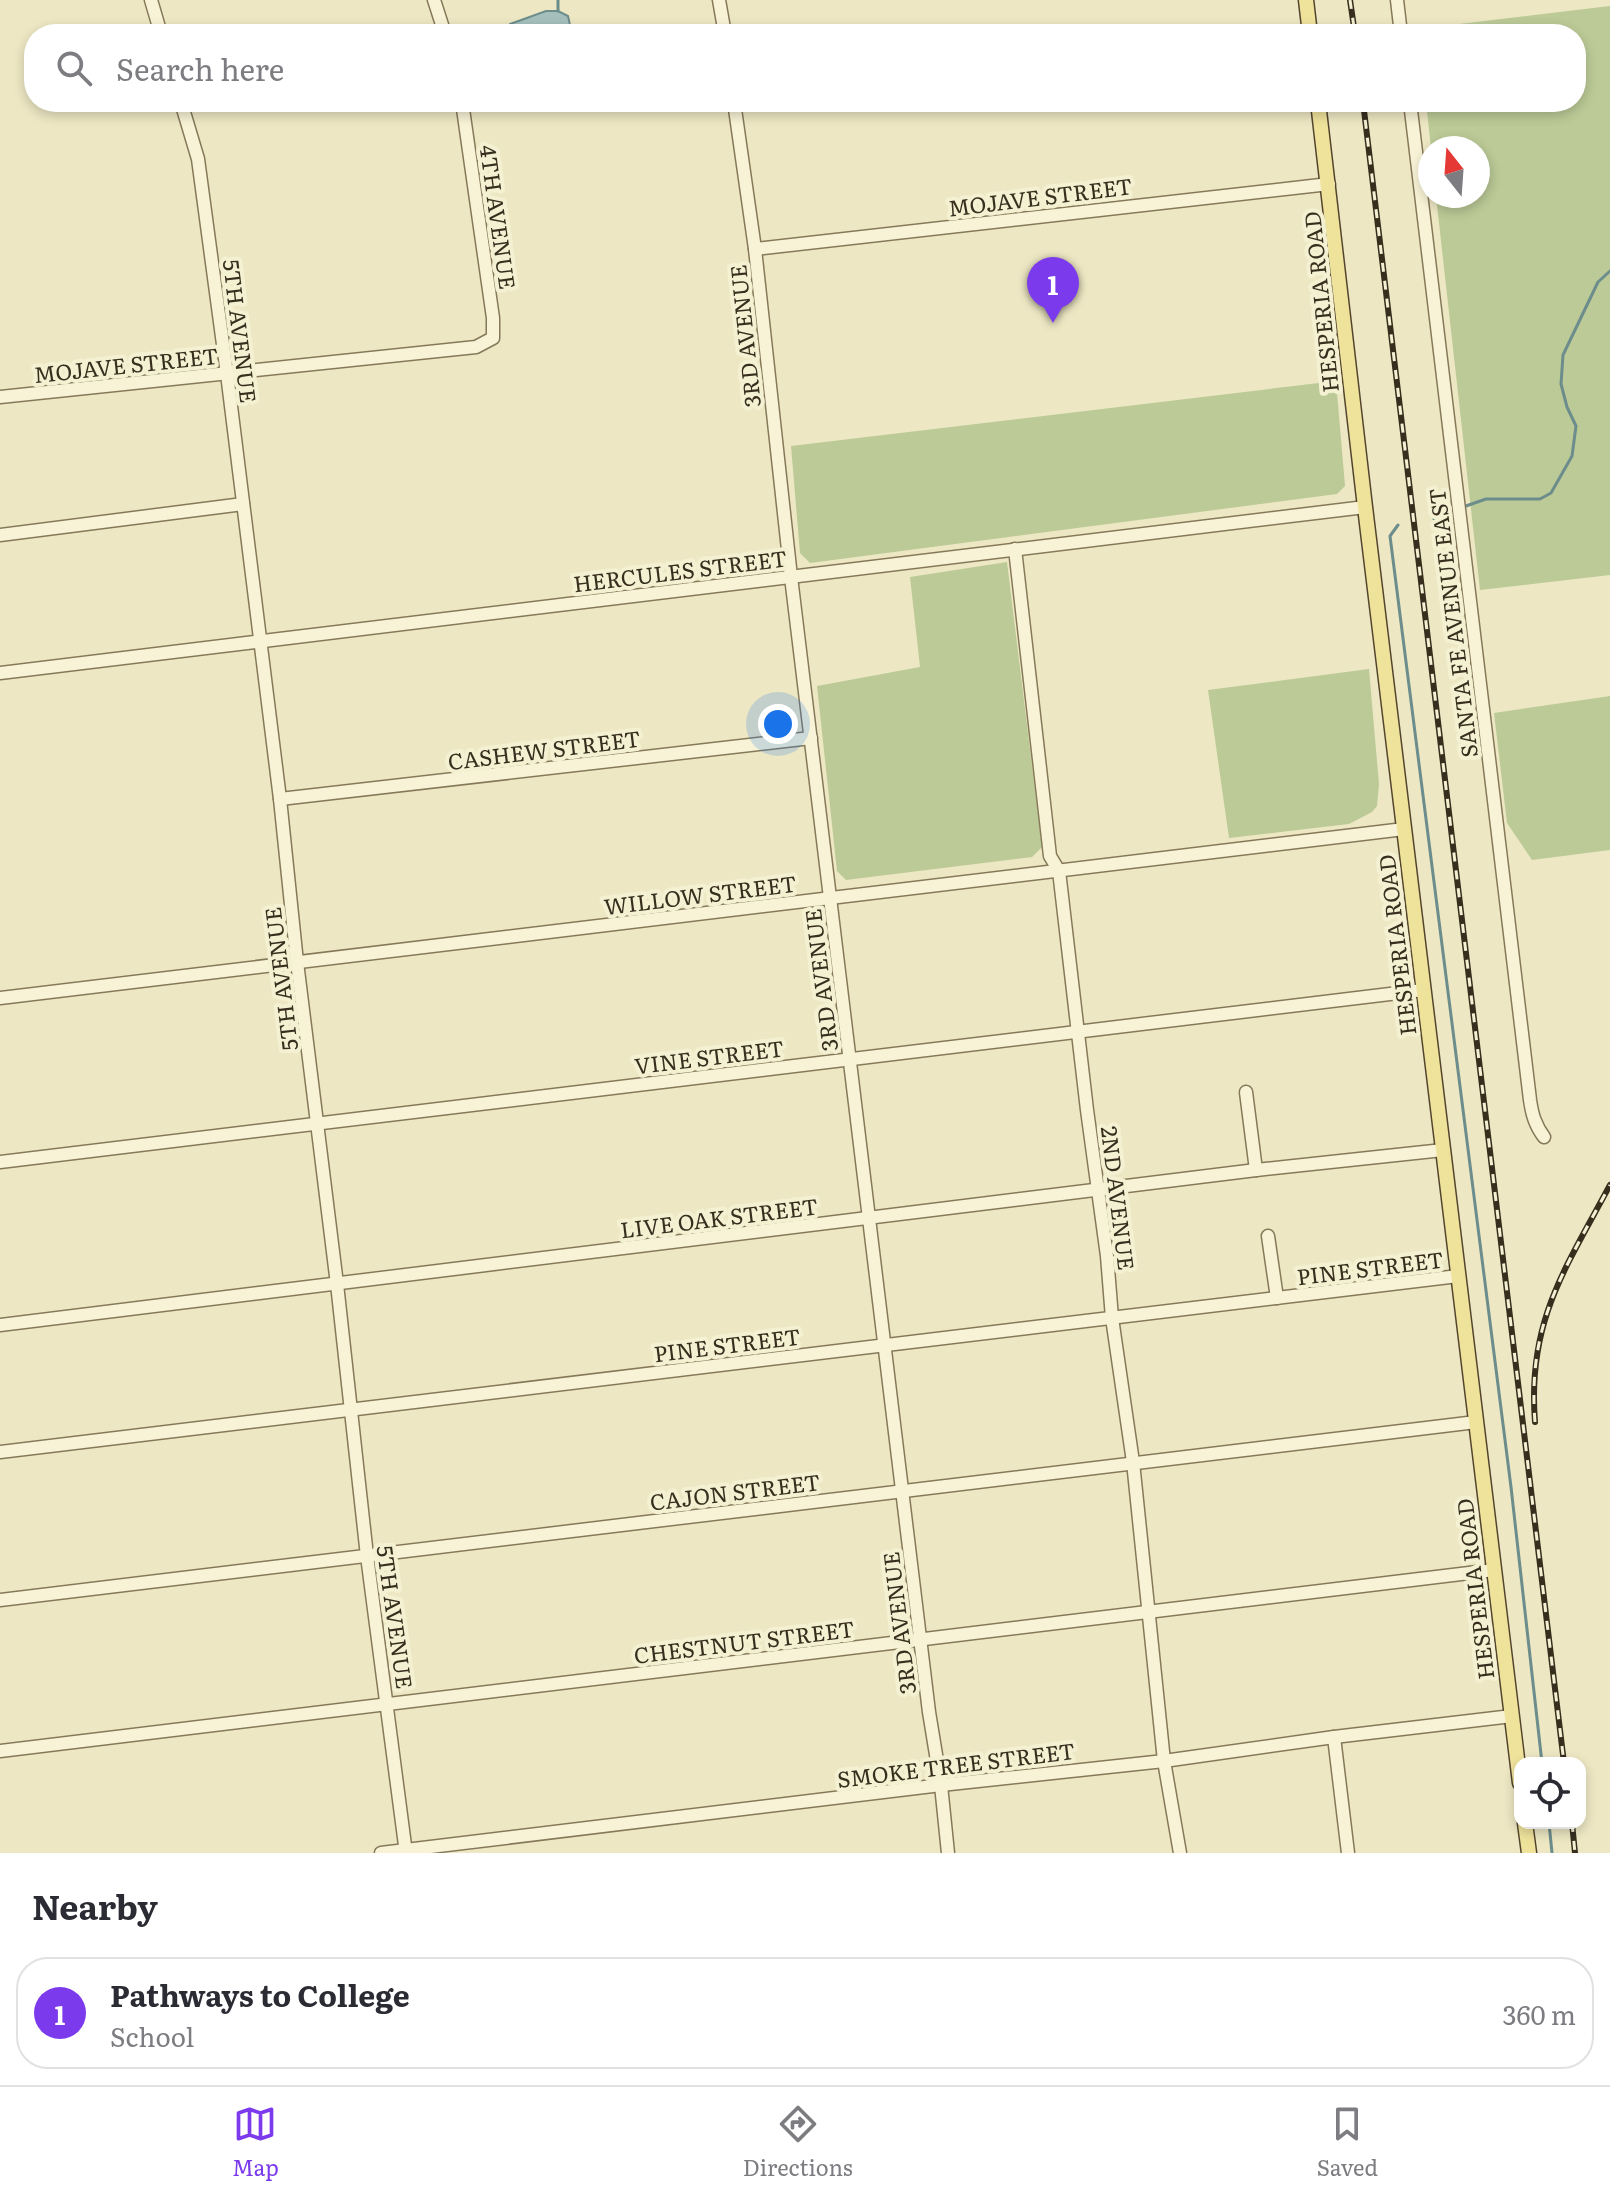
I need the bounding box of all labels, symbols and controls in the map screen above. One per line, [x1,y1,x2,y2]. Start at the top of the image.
search box [24,24,1586,112]
icon: search [52,46,96,90]
text: Search here [116,46,284,90]
north arrow [1418,136,1490,208]
street label: 4TH AVENUE [473,143,525,291]
street label: MOJAVE STREET [946,168,1134,224]
street label: HESPERIA ROAD [1294,210,1346,394]
street label: 5TH AVENUE [216,257,266,405]
pin: 1 [1027,257,1079,323]
street label: 3RD AVENUE [720,263,768,409]
street label: MOJAVE STREET [32,338,220,390]
street label: SANTA FE AVENUE EAST [1419,486,1485,760]
street label: HERCULES STREET [571,541,789,599]
your location [758,704,798,744]
street label: CASHEW STREET [446,721,642,777]
street label: HESPERIA ROAD [1369,853,1423,1037]
street label: WILLOW STREET [602,866,798,922]
street label: 5TH AVENUE [255,905,305,1053]
street label: 3RD AVENUE [795,907,845,1053]
street label: VINE STREET [632,1030,786,1082]
street label: 2ND AVENUE [1094,1124,1144,1272]
street label: LIVE OAK STREET [618,1188,820,1246]
street label: PINE STREET [1295,1242,1445,1292]
street label: PINE STREET [652,1319,802,1369]
street label: CAJON STREET [648,1464,822,1518]
street label: HESPERIA ROAD [1447,1497,1501,1681]
street label: 5TH AVENUE [370,1543,422,1691]
street label: 3RD AVENUE [873,1550,923,1696]
street label: CHESTNUT STREET [632,1611,856,1671]
street label: SMOKE TREE STREET [835,1733,1077,1795]
map controls [1514,1757,1586,1829]
button: locate [1514,1757,1586,1829]
text: Nearby [32,1880,158,1930]
text: Pathways to College [110,1972,410,2016]
text: 1 [55,1994,65,2033]
text: 360 m [1502,1994,1576,2033]
text: School [110,2016,194,2055]
tab: Map [232,2102,279,2183]
tab: Directions [743,2102,853,2183]
tab: Saved [1317,2102,1378,2183]

